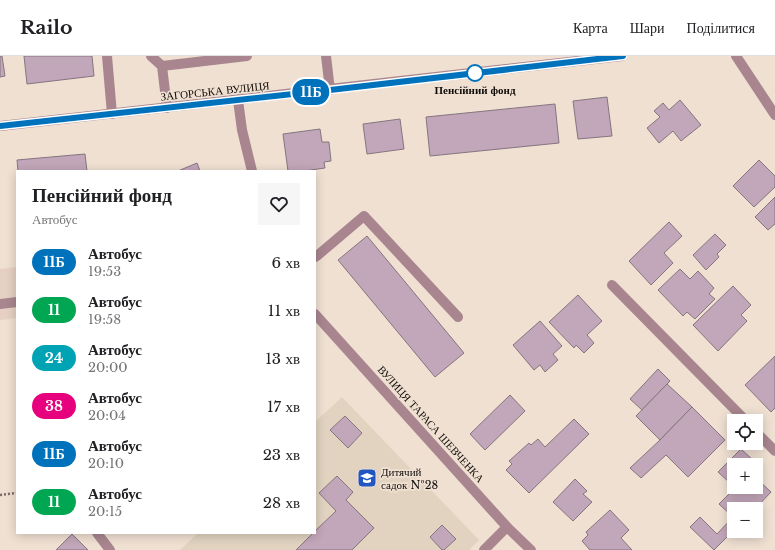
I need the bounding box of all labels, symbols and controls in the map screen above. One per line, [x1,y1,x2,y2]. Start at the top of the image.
text: Railo [20,16,73,39]
text: Карта [573,19,608,37]
text: Шари [630,19,665,37]
text: Поділитися [687,19,755,37]
marker: Пенсійний фонд [466,64,484,82]
street label: ЗАГОРСЬКА ВУЛИЦЯ [160,78,271,104]
line badge: 11Б [288,79,334,105]
text: 11Б [300,83,322,101]
place label: Пенсійний фонд [434,83,516,97]
button: heart [258,183,300,225]
text: Пенсійний фонд [32,184,172,207]
text: Автобус [32,211,78,228]
text: Автобус [88,244,142,263]
text: 11Б [43,253,65,271]
text: 6 хв [271,253,300,272]
text: 19:53 [88,263,121,280]
text: Автобус [88,292,142,311]
text: 11 [48,301,60,319]
text: 11 хв [268,301,300,320]
text: 19:58 [88,311,121,328]
text: Автобус [88,340,142,359]
text: 24 [45,349,63,367]
text: 13 хв [265,349,300,368]
text: 20:00 [88,359,128,376]
street label: ВУЛИЦЯ ТАРАСА ШЕВЧЕНКА [375,363,487,485]
text: Автобус [88,388,142,407]
text: 38 [45,397,63,415]
text: 17 хв [267,397,300,416]
text: 20:04 [88,407,126,424]
map controls [727,414,763,538]
button: locate [727,414,763,450]
text: Автобус [88,436,142,455]
text: 11Б [43,445,65,463]
text: 23 хв [263,445,300,464]
text: 20:10 [88,455,124,472]
button: + [727,458,763,494]
place label: Дитячий садок №28 [381,465,438,492]
school or university icon: Дитячий садок №28 [356,467,378,489]
text: Автобус [88,484,142,503]
text: 11 [48,493,60,511]
text: 28 хв [263,493,300,512]
button: − [727,502,763,538]
text: 20:15 [88,503,122,520]

